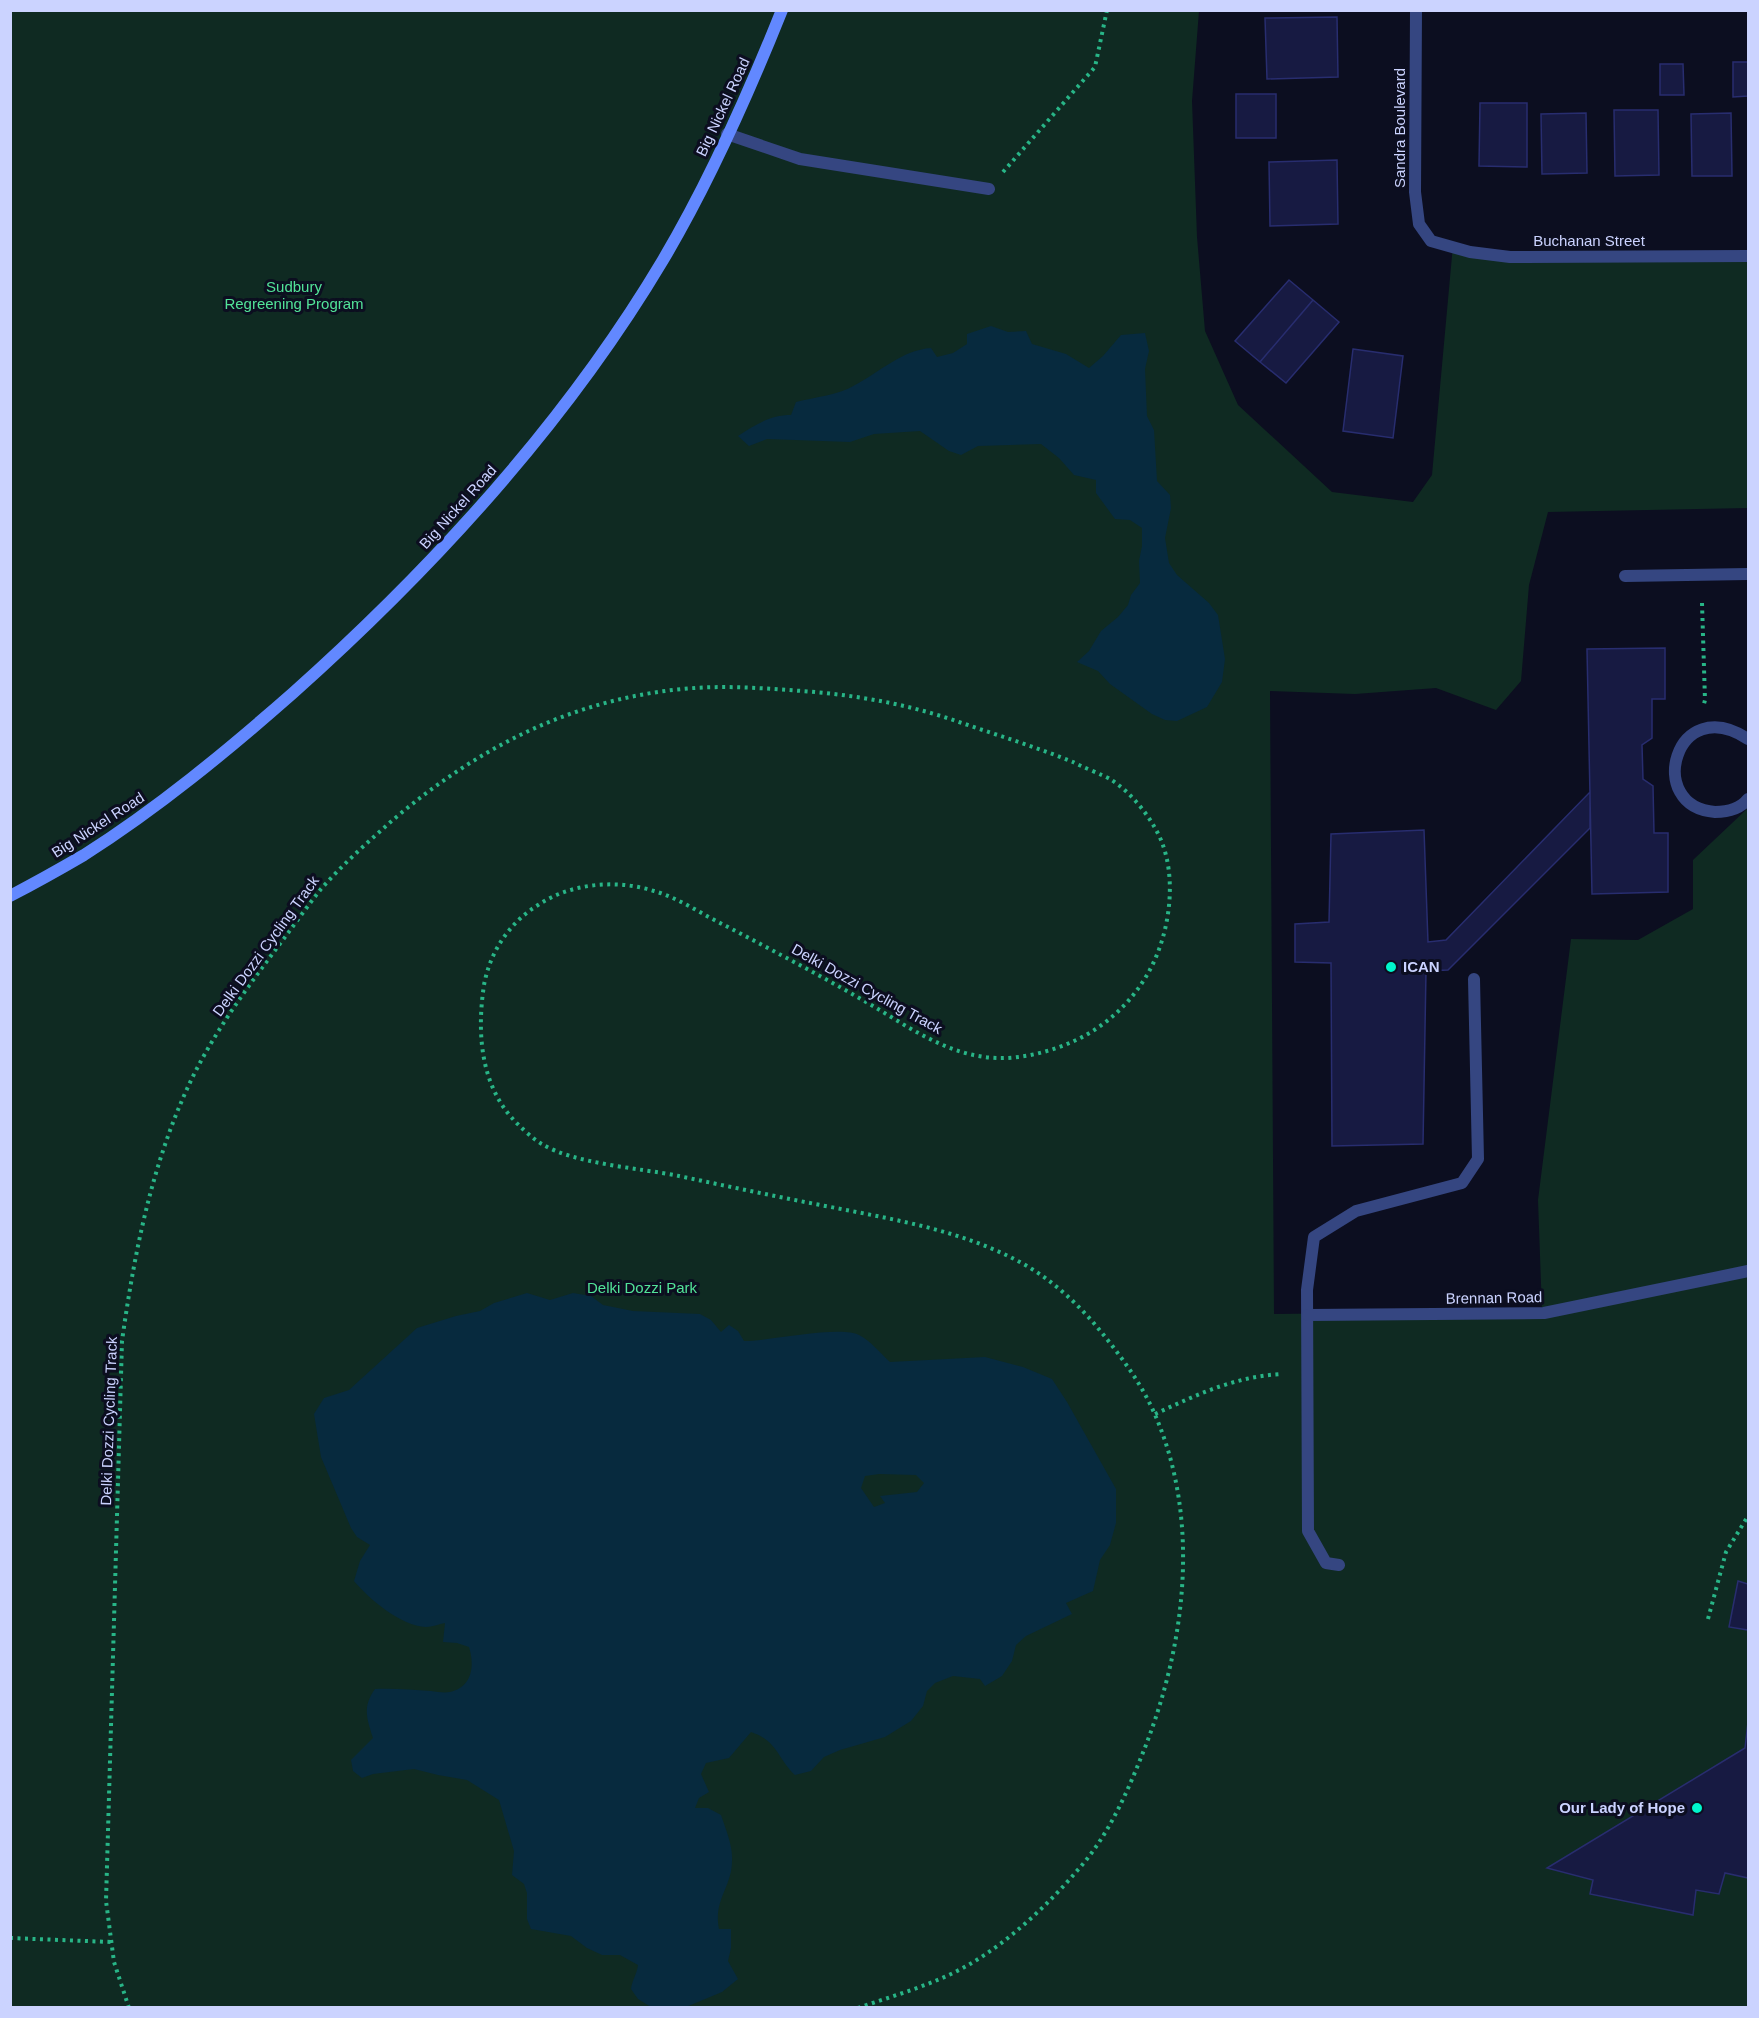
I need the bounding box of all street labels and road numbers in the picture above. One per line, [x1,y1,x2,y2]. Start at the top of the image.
street label: Big Nickel Road [692,55,753,159]
street label: Sandra Boulevard [1391,68,1408,188]
street label: Buchanan Street [1533,232,1646,249]
street label: Big Nickel Road [416,461,500,552]
street label: Big Nickel Road [48,788,147,861]
street label: Delki Dozzi Cycling Track [209,872,322,1019]
street label: Delki Dozzi Cycling Track [789,940,946,1037]
street label: Brennan Road [1445,1288,1543,1307]
street label: Delki Dozzi Cycling Track [97,1336,120,1506]

